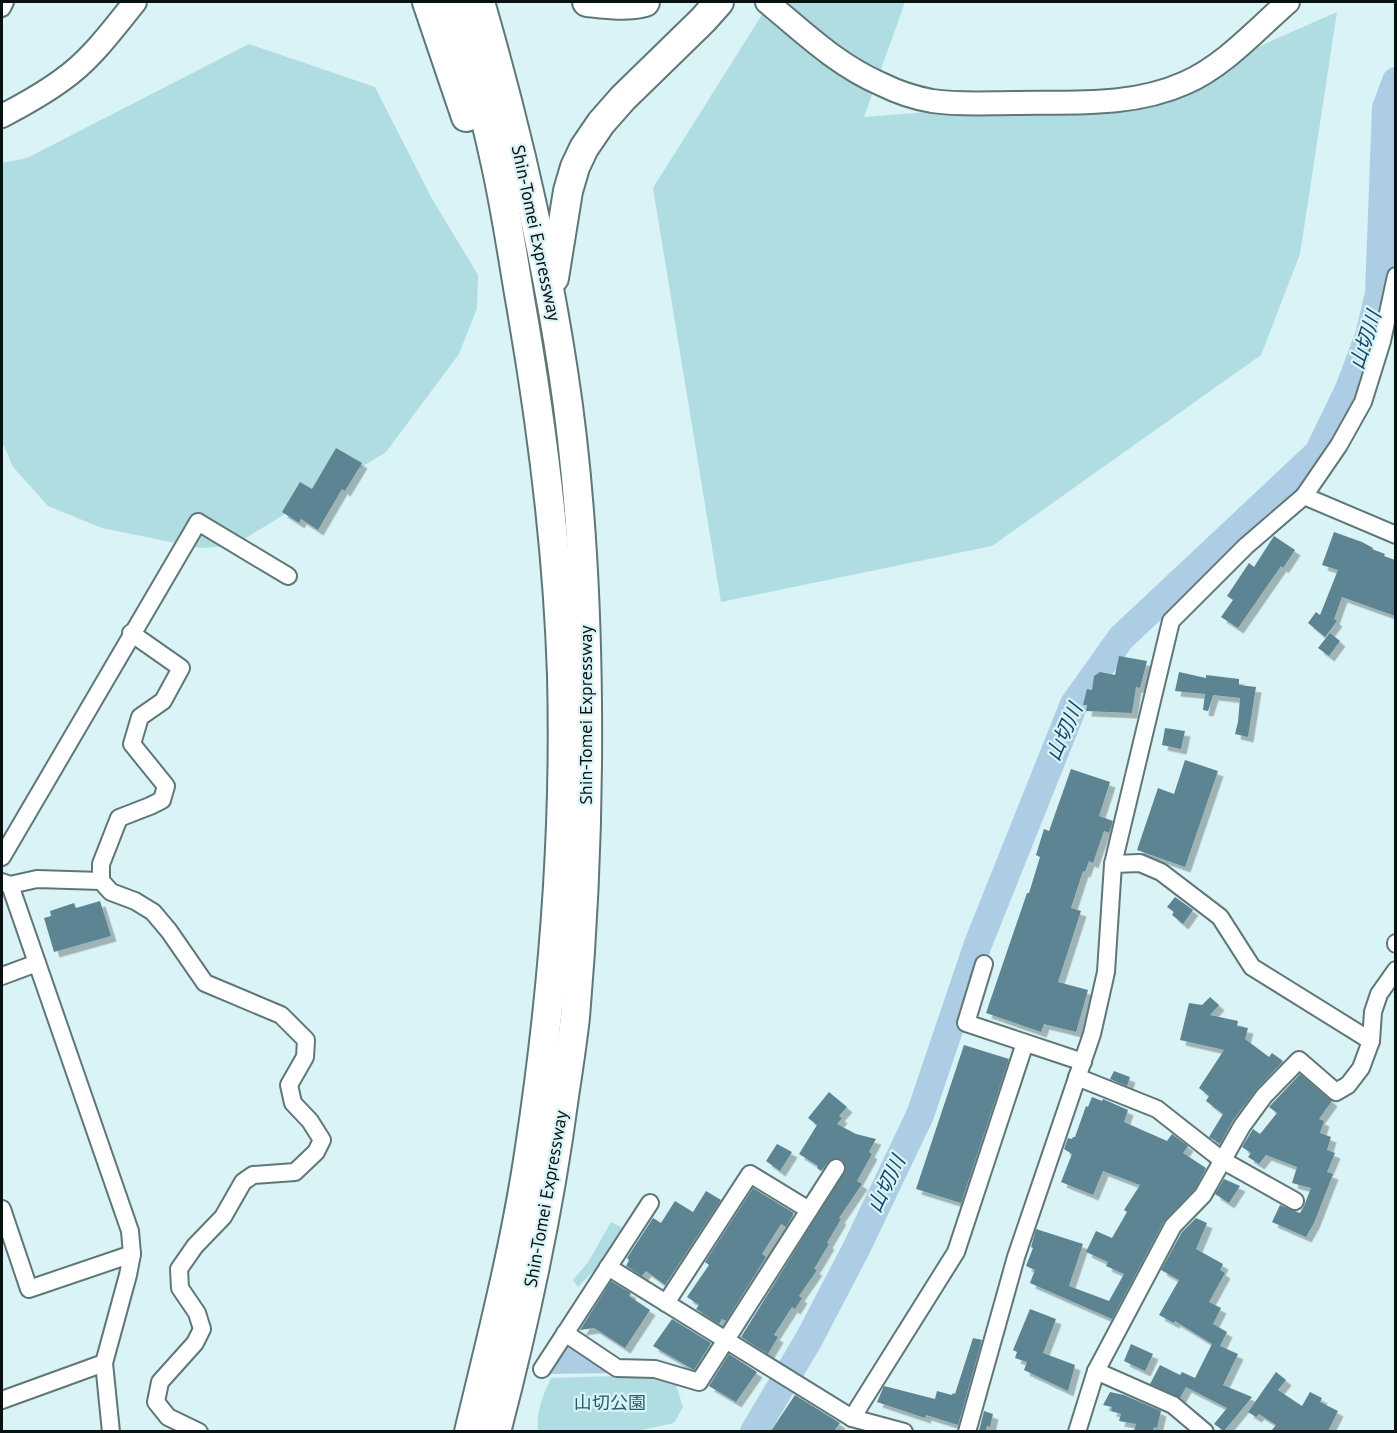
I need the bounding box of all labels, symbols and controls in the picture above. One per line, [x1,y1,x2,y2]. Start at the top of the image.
street label: Shin-Tomei Expressway [507,143,567,324]
water label: 山切川 [1343,306,1387,373]
street label: Shin-Tomei Expressway [574,625,597,805]
water label: 山切川 [1040,697,1089,765]
street label: Shin-Tomei Expressway [519,1108,573,1289]
water label: 山切川 [861,1150,912,1217]
park label: 山切公園 [574,1391,646,1414]

